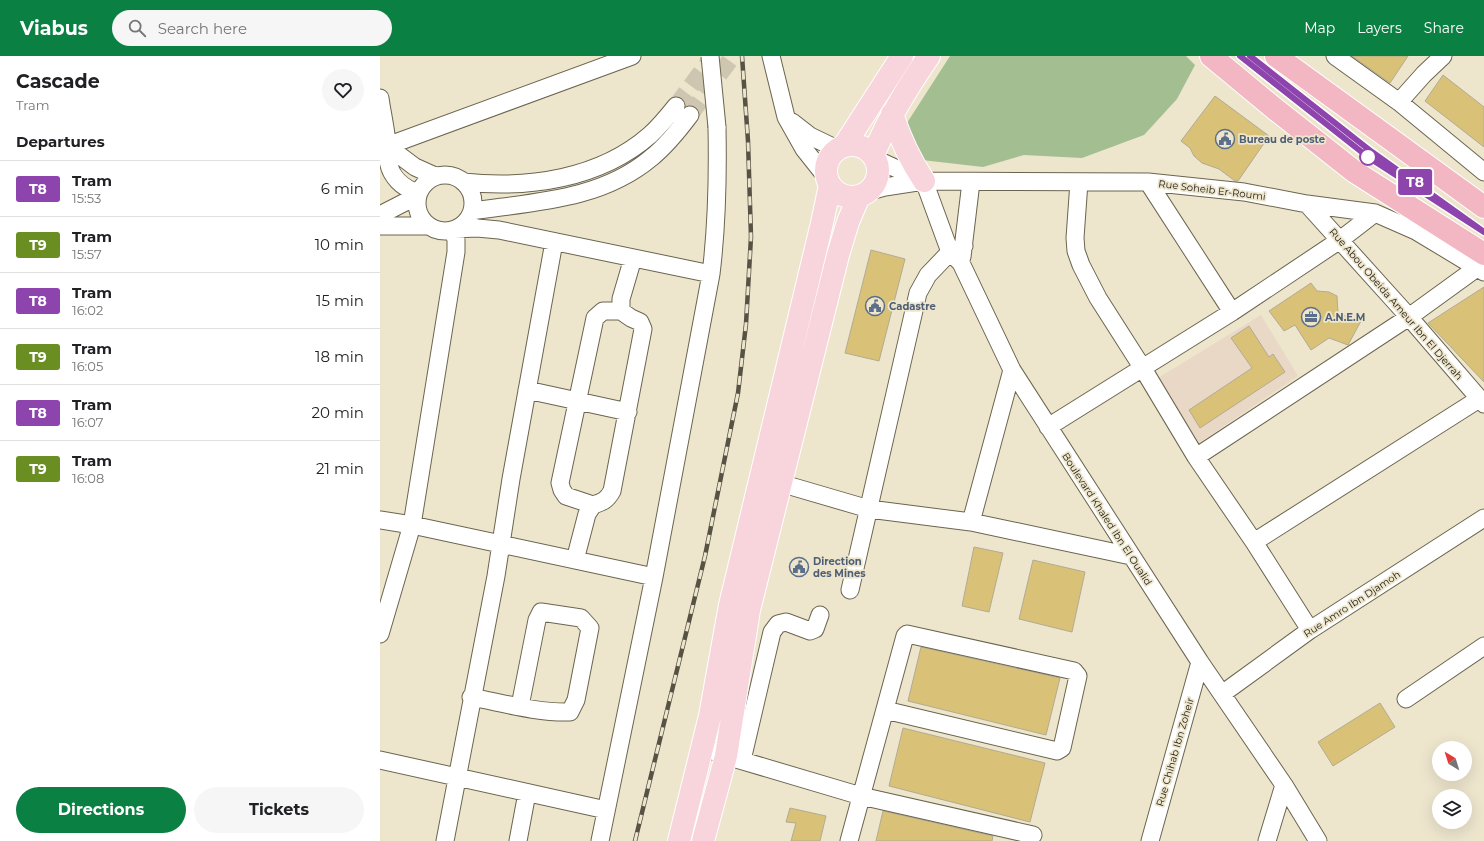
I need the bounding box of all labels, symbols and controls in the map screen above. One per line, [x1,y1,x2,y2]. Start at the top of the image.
search box [112,10,392,46]
text: Viabus [20,17,88,40]
icon: search [126,17,148,39]
text: Search here [158,19,247,38]
text: Map [1304,19,1335,37]
text: Layers [1357,19,1402,37]
text: Share [1424,19,1464,37]
button: heart [322,69,364,111]
text: Cascade [16,70,100,93]
text: Tram [16,97,49,113]
public building icon: Bureau de poste [1214,128,1236,150]
text: Departures [16,132,105,151]
place label: Bureau de poste [1239,133,1325,146]
unlabelled marker [1359,148,1377,166]
line badge: T8 [1397,169,1433,195]
text: Tram [72,171,112,190]
text: T8 [1406,173,1424,191]
street label: Rue Soheib Er-Roumi [1158,177,1266,203]
text: 6 min [321,179,364,198]
text: T8 [29,180,47,198]
text: 15:53 [72,190,101,206]
street label: Rue Abou Obeida Ameur Ibn El Djerrah [1326,225,1466,383]
text: Tram [72,227,112,246]
text: 10 min [315,235,364,254]
text: T9 [29,236,47,254]
text: 15:57 [72,246,102,262]
text: Tram [72,283,112,302]
text: 15 min [316,291,364,310]
text: T8 [29,292,47,310]
public building icon: Cadastre [864,295,886,317]
place label: Cadastre [889,300,936,313]
text: 16:02 [72,302,103,318]
office icon: A.N.E.M [1300,306,1322,328]
place label: A.N.E.M [1324,311,1365,324]
text: Tram [72,339,112,358]
text: 18 min [315,347,364,366]
text: T9 [29,348,47,366]
text: 16:05 [72,358,103,374]
text: Tram [72,395,112,414]
text: 20 min [312,403,364,422]
text: T8 [29,404,47,422]
text: 16:07 [72,414,104,430]
street label: Boulevard Khaled Ibn El Oualid [1059,450,1155,588]
text: Tram [72,451,112,470]
text: 21 min [316,459,364,478]
text: T9 [29,460,47,478]
text: 16:08 [72,470,104,486]
place label: Direction des Mines [813,555,866,580]
public building icon: Direction des Mines [788,556,810,578]
street label: Rue Amro Ibn Djamoh [1301,568,1403,640]
street label: Rue Chihab Ibn Zoheir [1153,696,1197,808]
north arrow [1432,741,1472,781]
map controls [1432,741,1472,829]
button: Directions [16,787,186,833]
button: Tickets [194,787,364,833]
button: layers [1432,789,1472,829]

